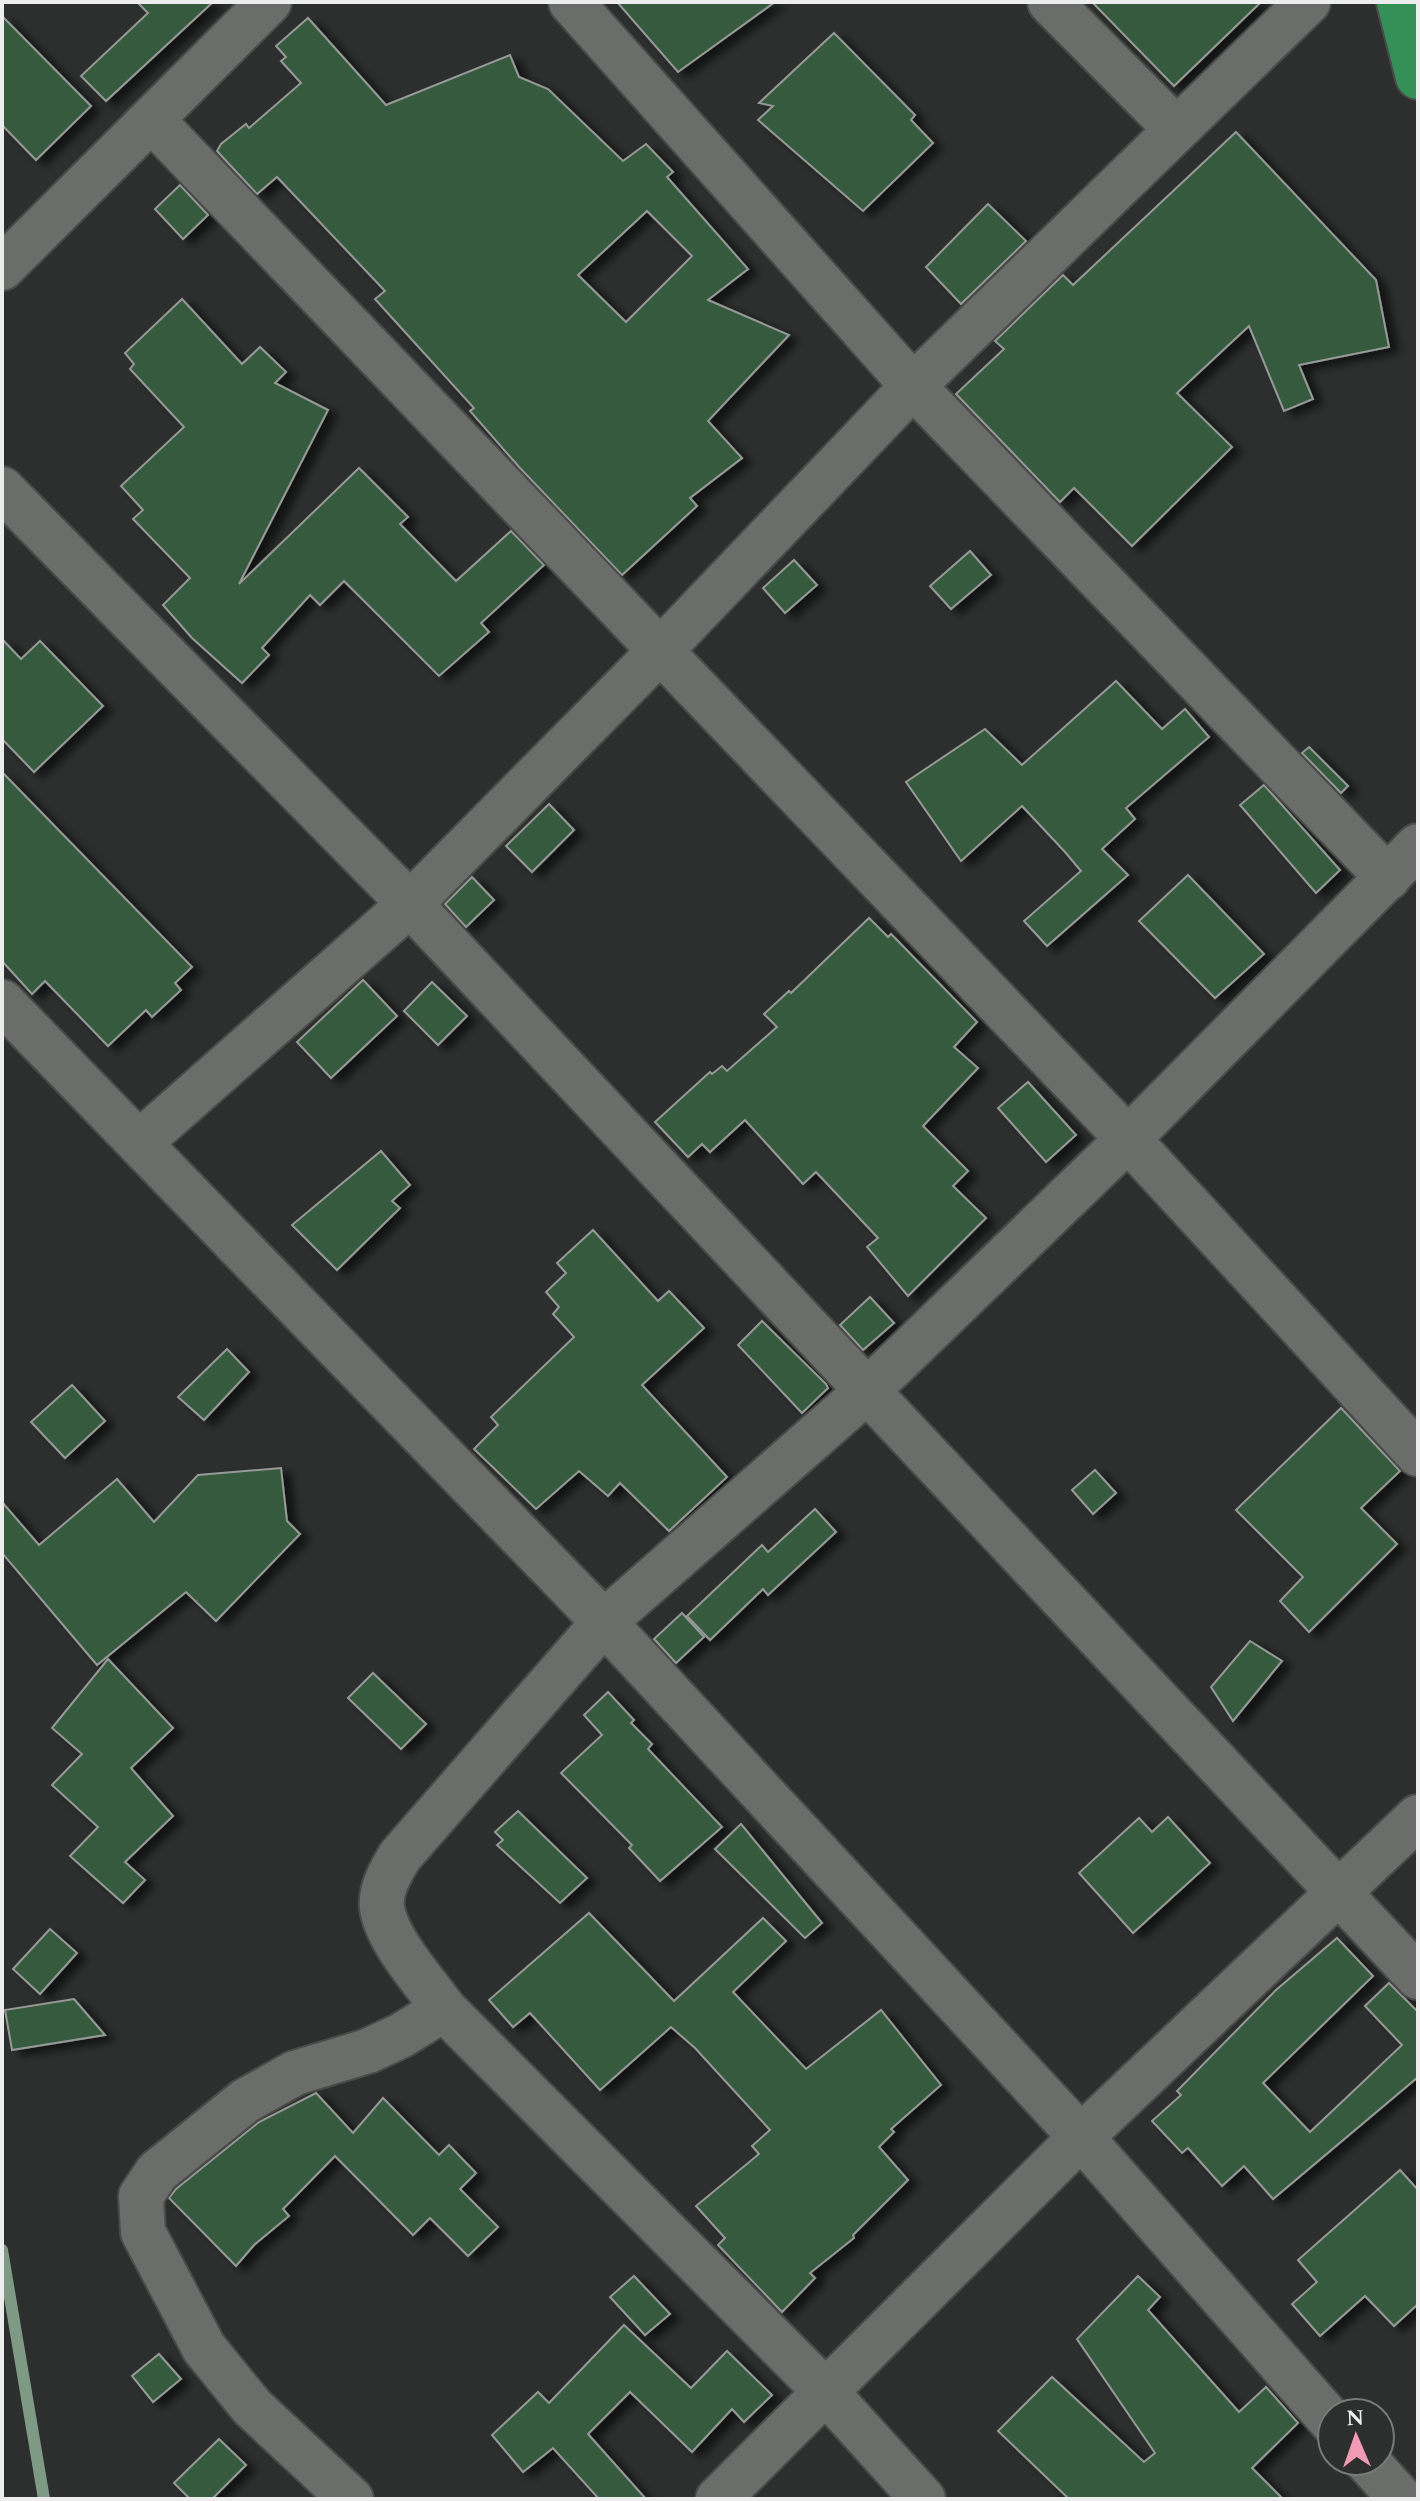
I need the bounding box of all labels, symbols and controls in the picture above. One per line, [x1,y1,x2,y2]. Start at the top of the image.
north arrow [1316,2397,1396,2477]
text: N [1346,2402,1365,2435]

